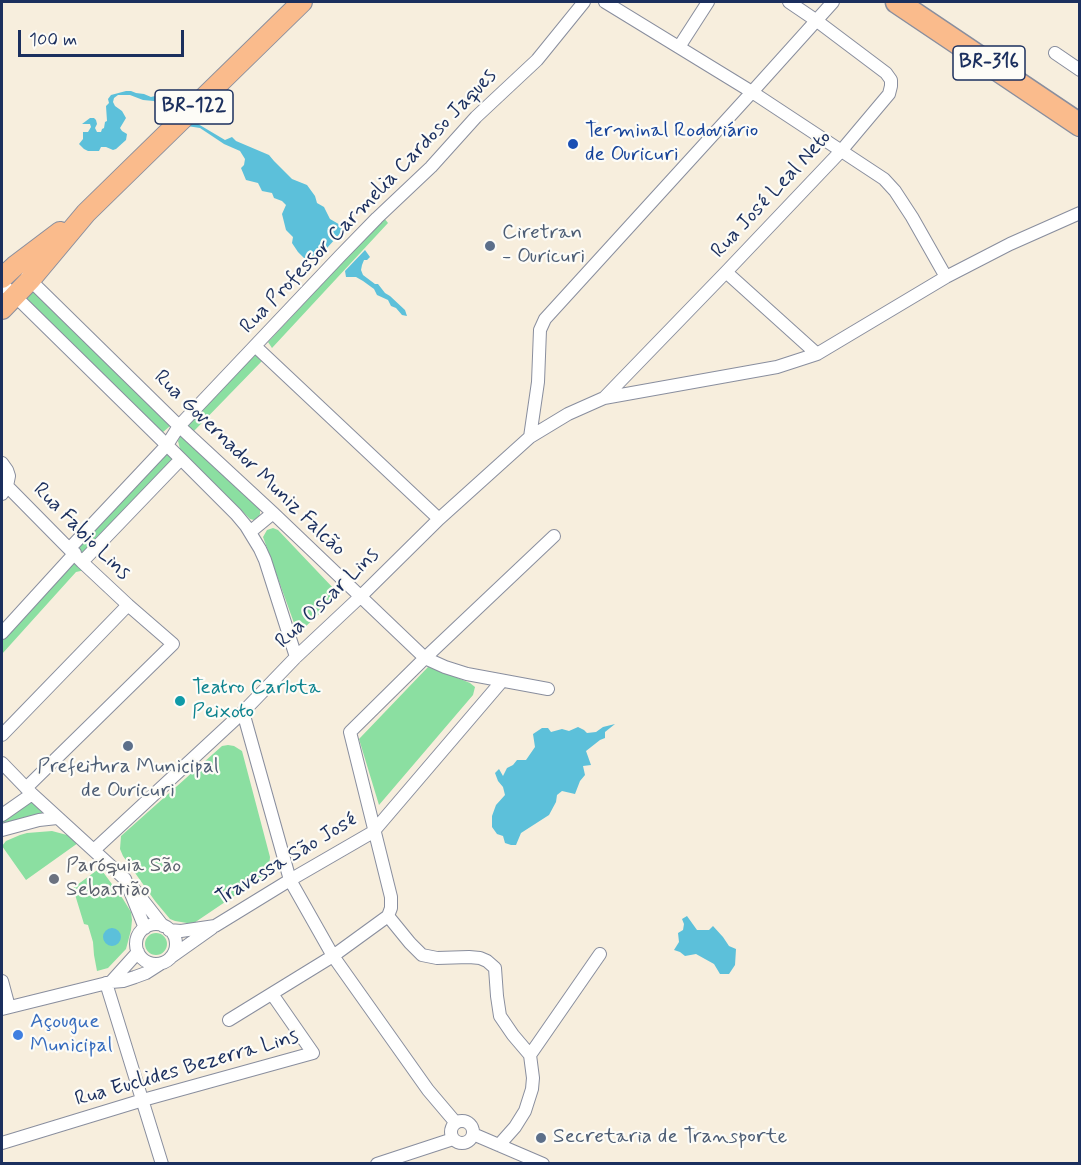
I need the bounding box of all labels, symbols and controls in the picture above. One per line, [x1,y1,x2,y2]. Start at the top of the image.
scale bar [21,18,188,56]
text: 100 m [29,28,77,52]
road number: BR-316 [953,46,1025,80]
street label: Rua Professor Carmelia Cardoso Jaques [235,64,503,340]
road number: BR-122 [155,90,233,124]
place label: Terminal Rodoviário de Ouricuri [585,119,758,169]
street label: Rua José Leal Neto [706,126,838,264]
marker: Terminal Rodoviário de Ouricuri [566,137,580,151]
place label: Ciretran - Ouricuri [502,221,585,271]
marker: Ciretran - Ouricuri [483,239,497,253]
street label: Rua Governador Muniz Falcão [148,366,350,562]
street label: Rua Fabio Lins [27,478,135,586]
street label: Rua Oscar Lins [271,543,385,655]
place label: Teatro Carlota Peixoto [192,676,321,726]
marker: Teatro Carlota Peixoto [173,694,187,708]
marker: Prefeitura Municipal de Ouricuri [121,739,135,753]
place label: Prefeitura Municipal de Ouricuri [37,755,219,805]
street label: Travessa São José [212,808,362,912]
place label: Paróquia São Sebastião [66,854,181,904]
marker: Paróquia São Sebastião [47,872,61,886]
place label: Açougue Municipal [30,1010,113,1060]
street label: Rua Euclides Bezerra Lins [72,1025,302,1113]
marker: Açougue Municipal [11,1028,25,1042]
place label: Secretaria de Transporte [553,1125,787,1151]
marker: Secretaria de Transporte [534,1131,548,1145]

